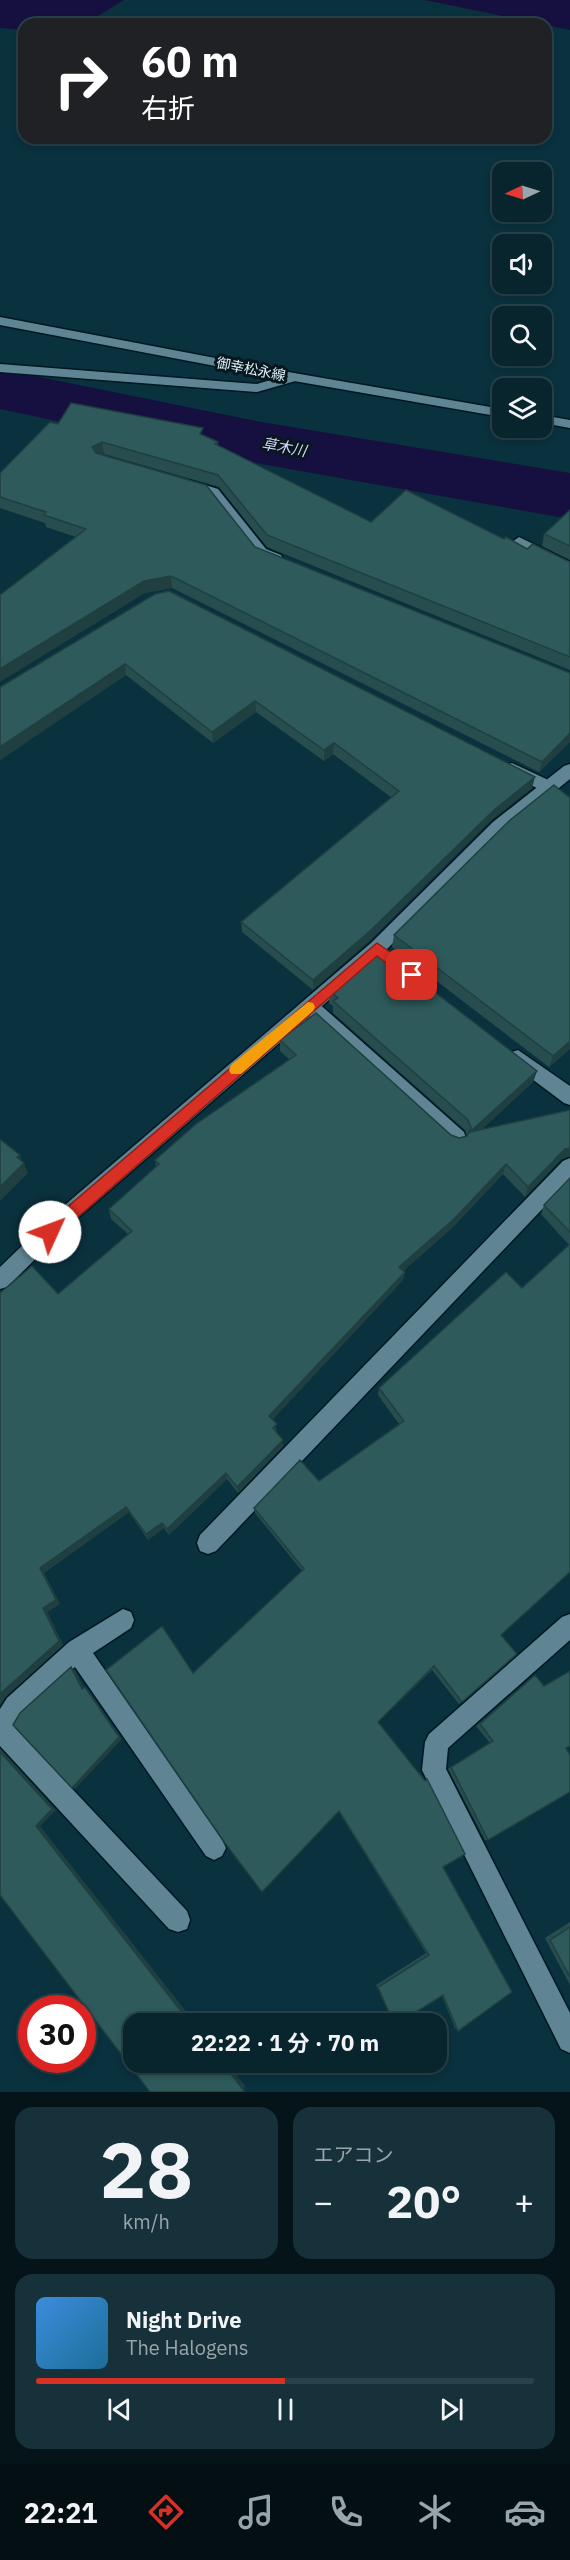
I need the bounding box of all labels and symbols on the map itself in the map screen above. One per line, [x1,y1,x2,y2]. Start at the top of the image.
north arrow [492,162,552,222]
street label: 御幸松永線 [215,353,287,385]
water label: 草木川 [260,434,310,461]
pin [386,949,437,1000]
position arrow [18,1200,82,1264]
speed limit sign: 30 [18,1995,96,2073]

